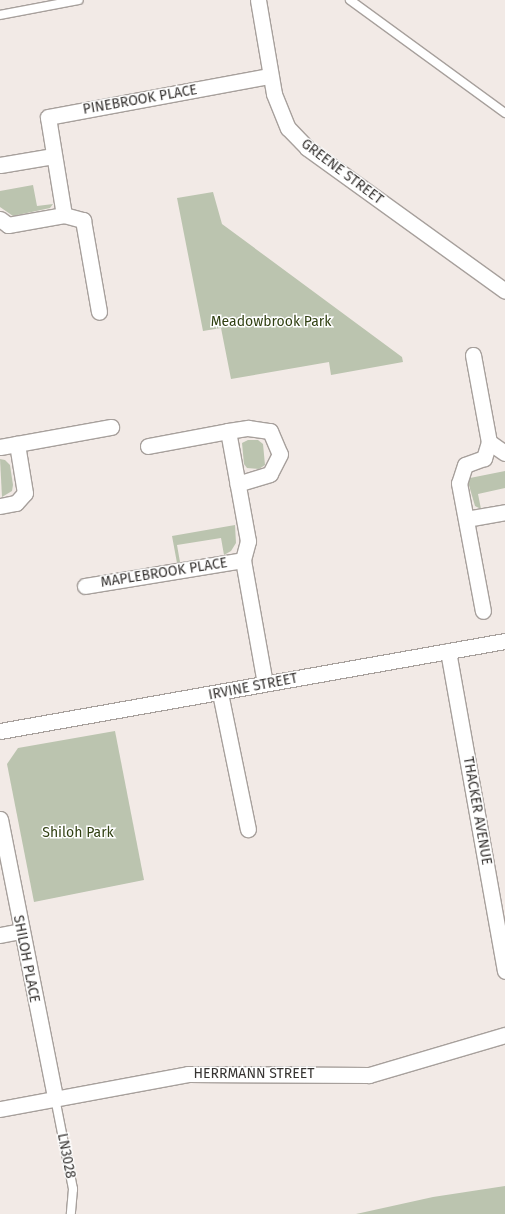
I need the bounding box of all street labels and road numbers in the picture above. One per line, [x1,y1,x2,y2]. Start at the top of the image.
street label: PINEBROOK PLACE [82,82,198,118]
street label: GREENE STREET [298,136,386,208]
street label: MAPLEBROOK PLACE [99,555,229,591]
street label: IRVINE STREET [207,670,299,704]
street label: THACKER AVENUE [459,755,495,867]
street label: SHILOH PLACE [9,914,43,1004]
street label: HERRMANN STREET [194,1066,314,1082]
street label: LN3028 [53,1132,79,1180]

